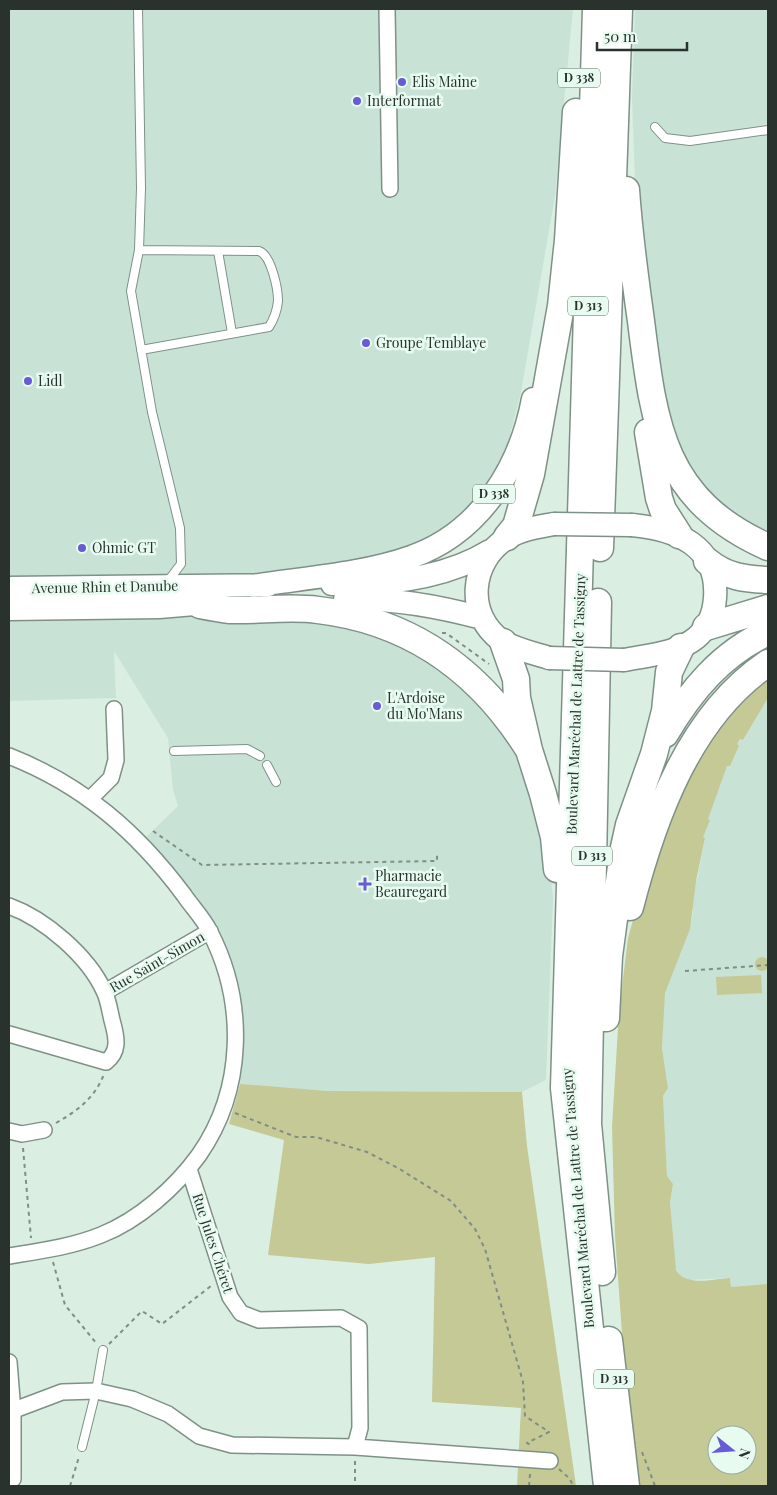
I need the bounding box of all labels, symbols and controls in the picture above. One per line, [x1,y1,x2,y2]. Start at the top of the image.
scale bar [597,20,687,52]
text: 50 m [604,26,637,46]
road number: D 338 [558,68,600,88]
place label: Elis Maine [412,72,477,91]
marker: Elis Maine [396,76,408,88]
place label: Interformat [367,91,442,110]
marker: Interformat [351,95,363,107]
road number: D 313 [568,296,608,316]
place label: Groupe Temblaye [376,333,486,352]
marker: Groupe Temblaye [360,337,372,349]
place label: Lidl [38,371,62,390]
marker: Lidl [22,375,34,387]
road number: D 338 [473,484,515,504]
place label: Ohmic GT [92,538,156,557]
marker: Ohmic GT [76,542,88,554]
street label: Boulevard Maréchal de Lattre de Tassigny [561,573,590,835]
street label: Avenue Rhin et Danube [30,576,179,597]
place label: L'Ardoise du Mo'Mans [387,688,462,723]
marker: L'Ardoise du Mo'Mans [371,700,383,712]
road number: D 313 [572,846,612,866]
place label: Pharmacie Beauregard [375,866,447,901]
marker: Pharmacie Beauregard [359,878,371,890]
street label: Rue Saint-Simon [106,926,208,997]
street label: Boulevard Maréchal de Lattre de Tassigny [557,1067,598,1329]
street label: Rue Jules Chéret [188,1190,239,1296]
road number: D 313 [594,1370,634,1388]
north arrow [707,1425,757,1475]
text: N [734,1446,755,1462]

